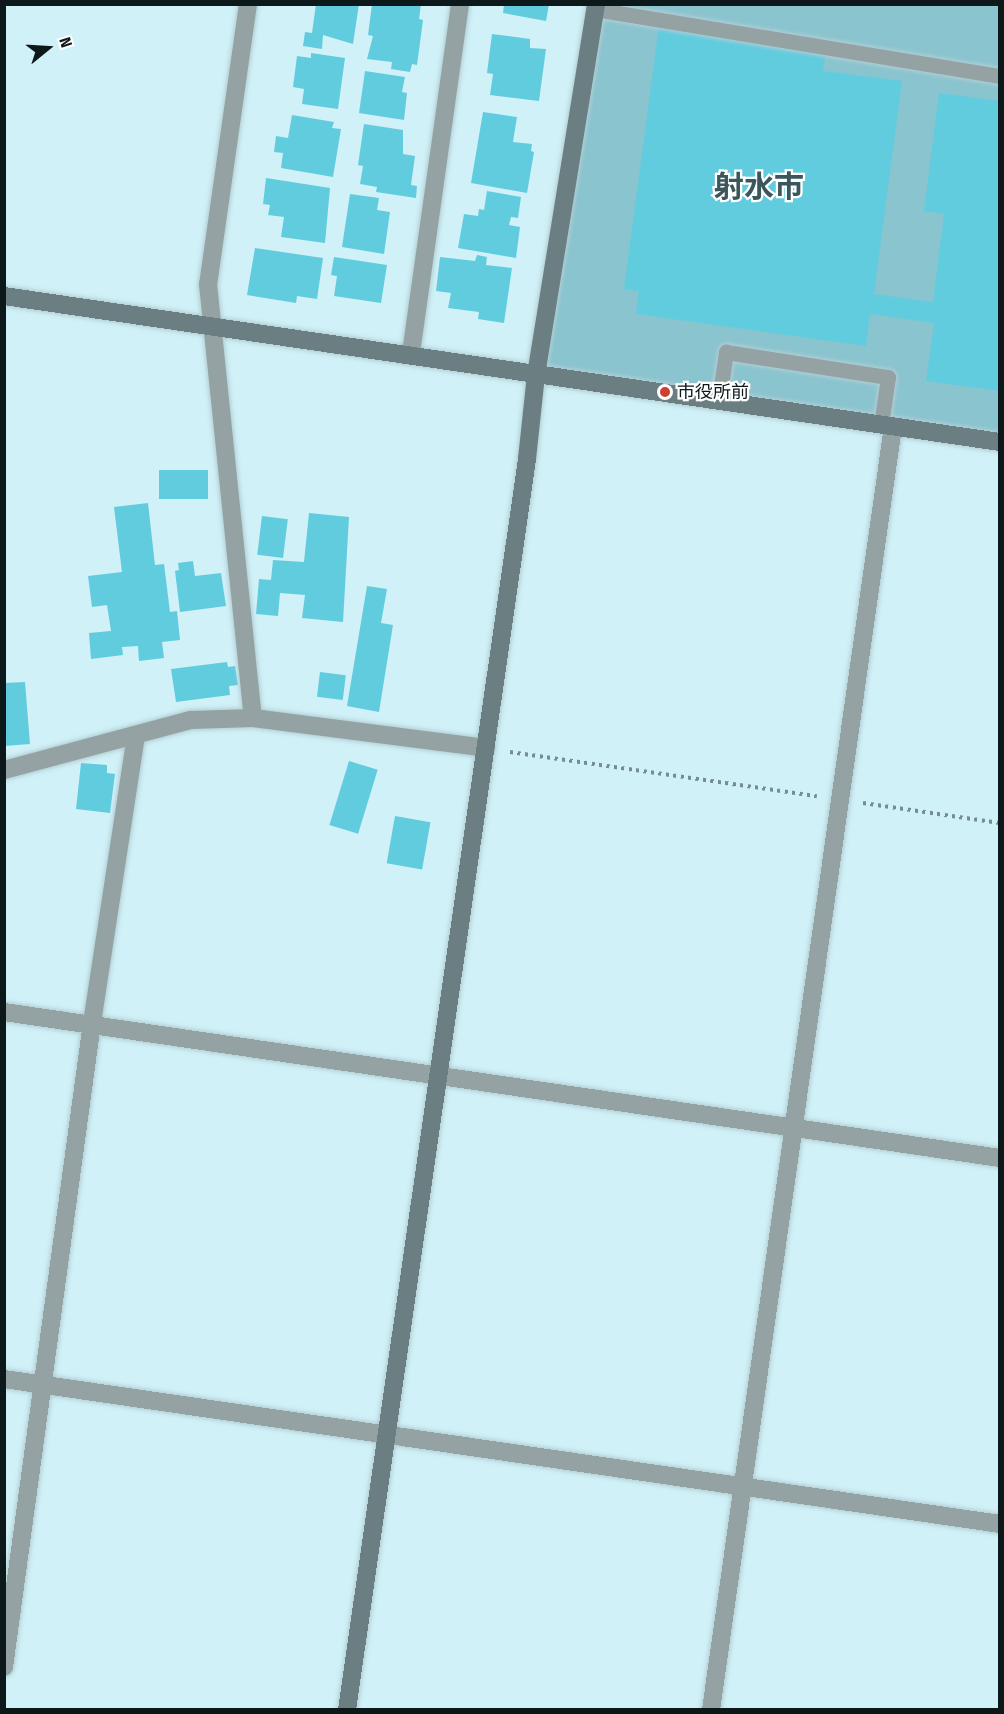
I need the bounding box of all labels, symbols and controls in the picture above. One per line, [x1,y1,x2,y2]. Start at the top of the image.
north arrow [18,18,78,78]
text: N [55,35,76,50]
district label: 射水市 [714,169,804,205]
place label: 市役所前 [677,381,749,403]
marker: 市役所前 [658,385,672,399]

